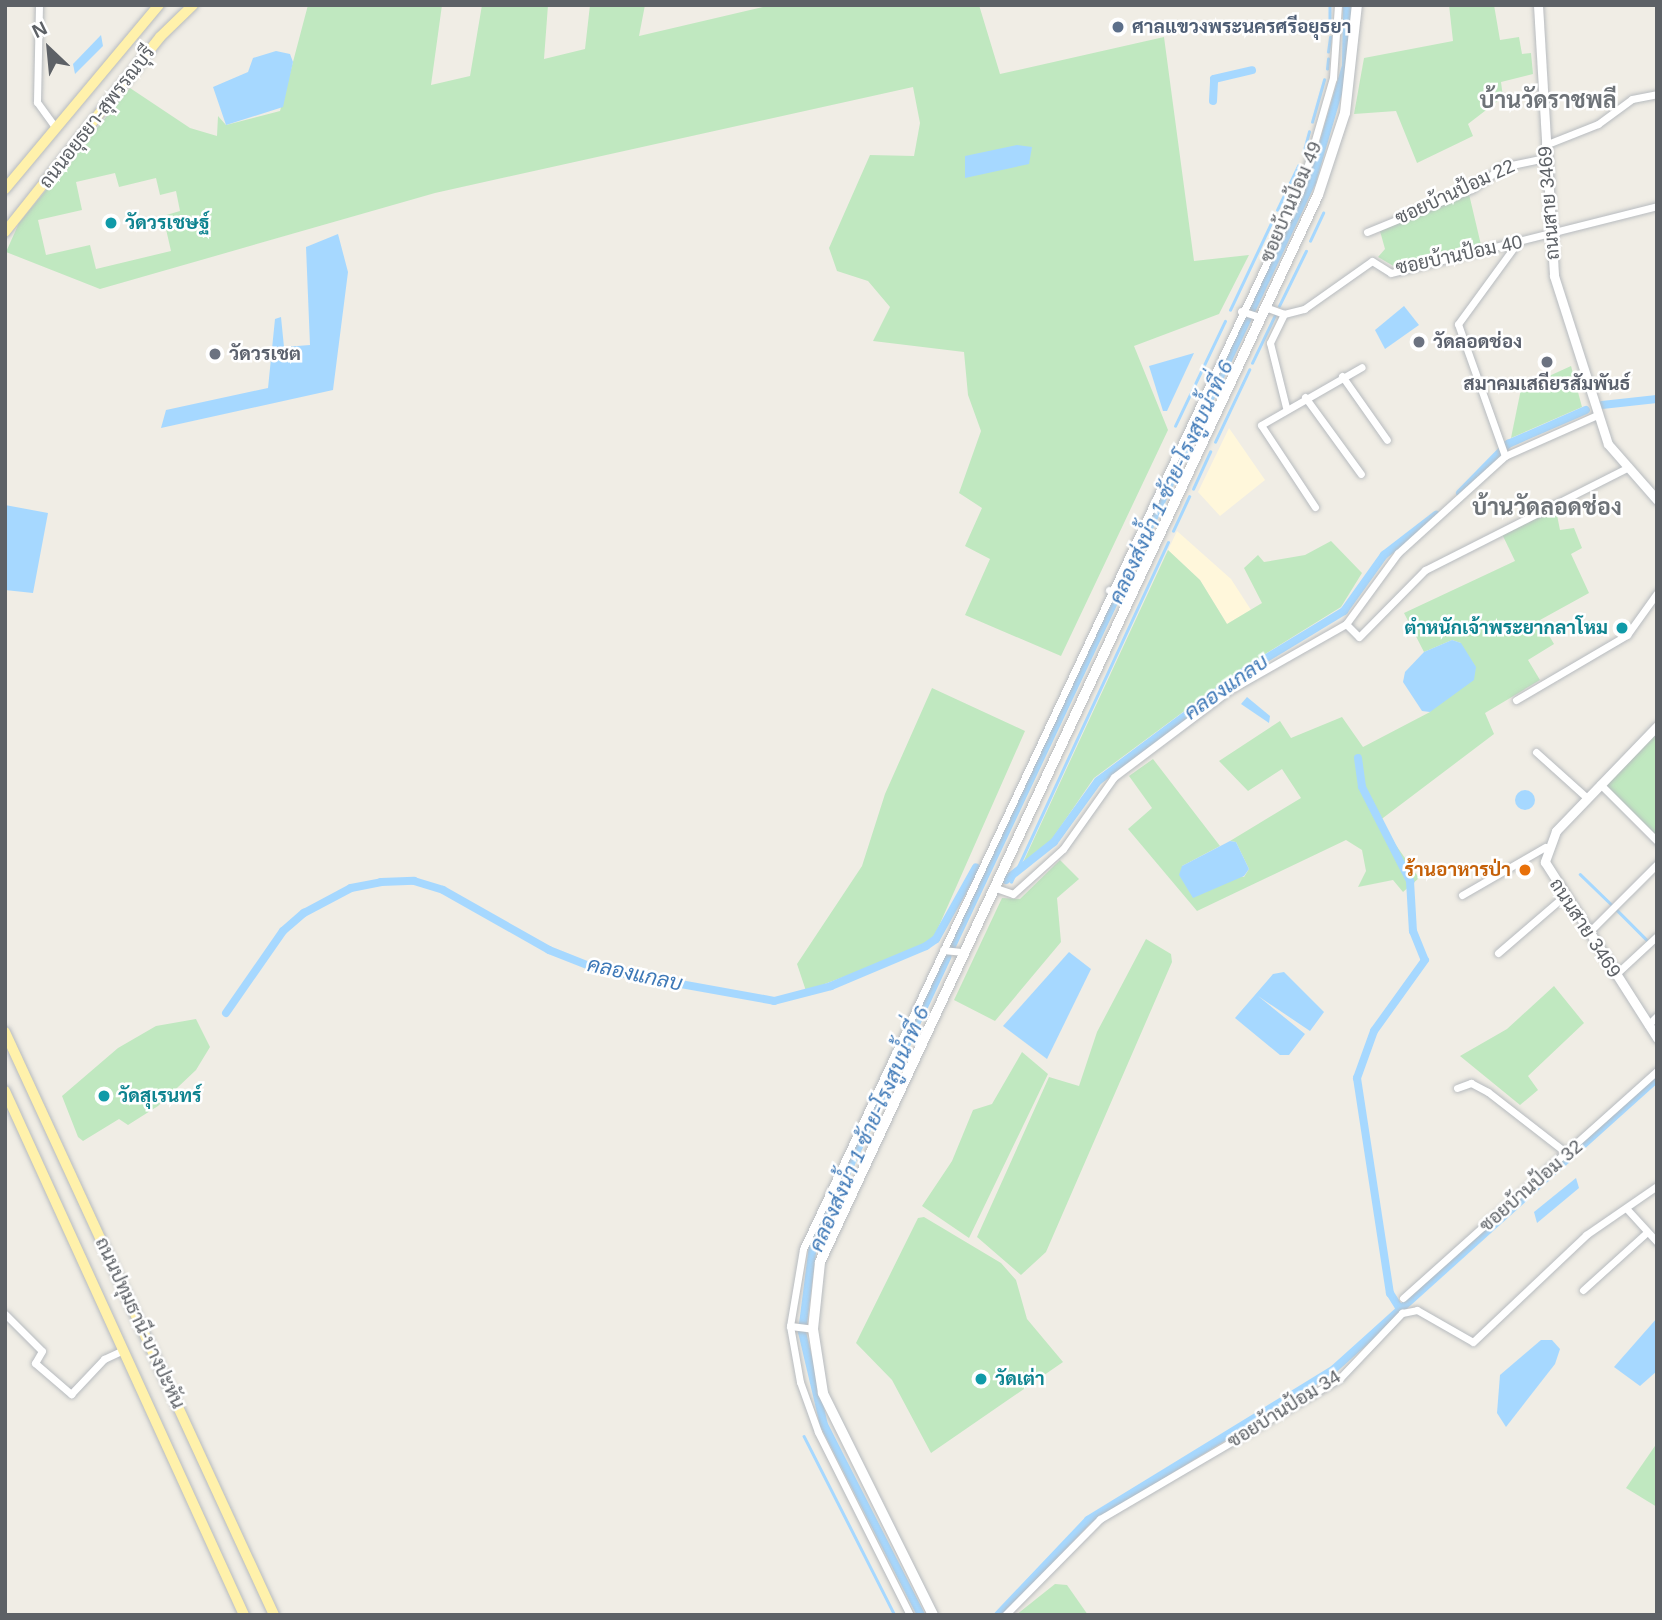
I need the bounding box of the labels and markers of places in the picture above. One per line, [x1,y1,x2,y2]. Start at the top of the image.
place label: ศาลแขวงพระนครศรีอยุธยา [1132,16,1351,38]
marker: ศาลแขวงพระนครศรีอยุธยา [1110,19,1126,35]
place label: วัดวรเชษฐ์ [125,212,210,234]
marker: วัดวรเชษฐ์ [103,215,119,231]
place label: วัดลอดช่อง [1433,331,1522,353]
marker: วัดลอดช่อง [1411,334,1427,350]
place label: วัดวรเชต [229,343,301,365]
marker: วัดวรเชต [207,346,223,362]
marker: สมาคมเสถียรสัมพันธ์ [1539,354,1555,370]
place label: สมาคมเสถียรสัมพันธ์ [1463,373,1631,395]
place label: ตำหนักเจ้าพระยากลาโหม [1405,617,1608,639]
marker: ตำหนักเจ้าพระยากลาโหม [1614,620,1630,636]
place label: ร้านอาหารป่า [1405,859,1511,881]
marker: ร้านอาหารป่า [1517,862,1533,878]
place label: วัดสุเรนทร์ [118,1085,202,1107]
marker: วัดสุเรนทร์ [96,1088,112,1104]
place label: วัดเต่า [995,1368,1045,1390]
marker: วัดเต่า [973,1371,989,1387]

